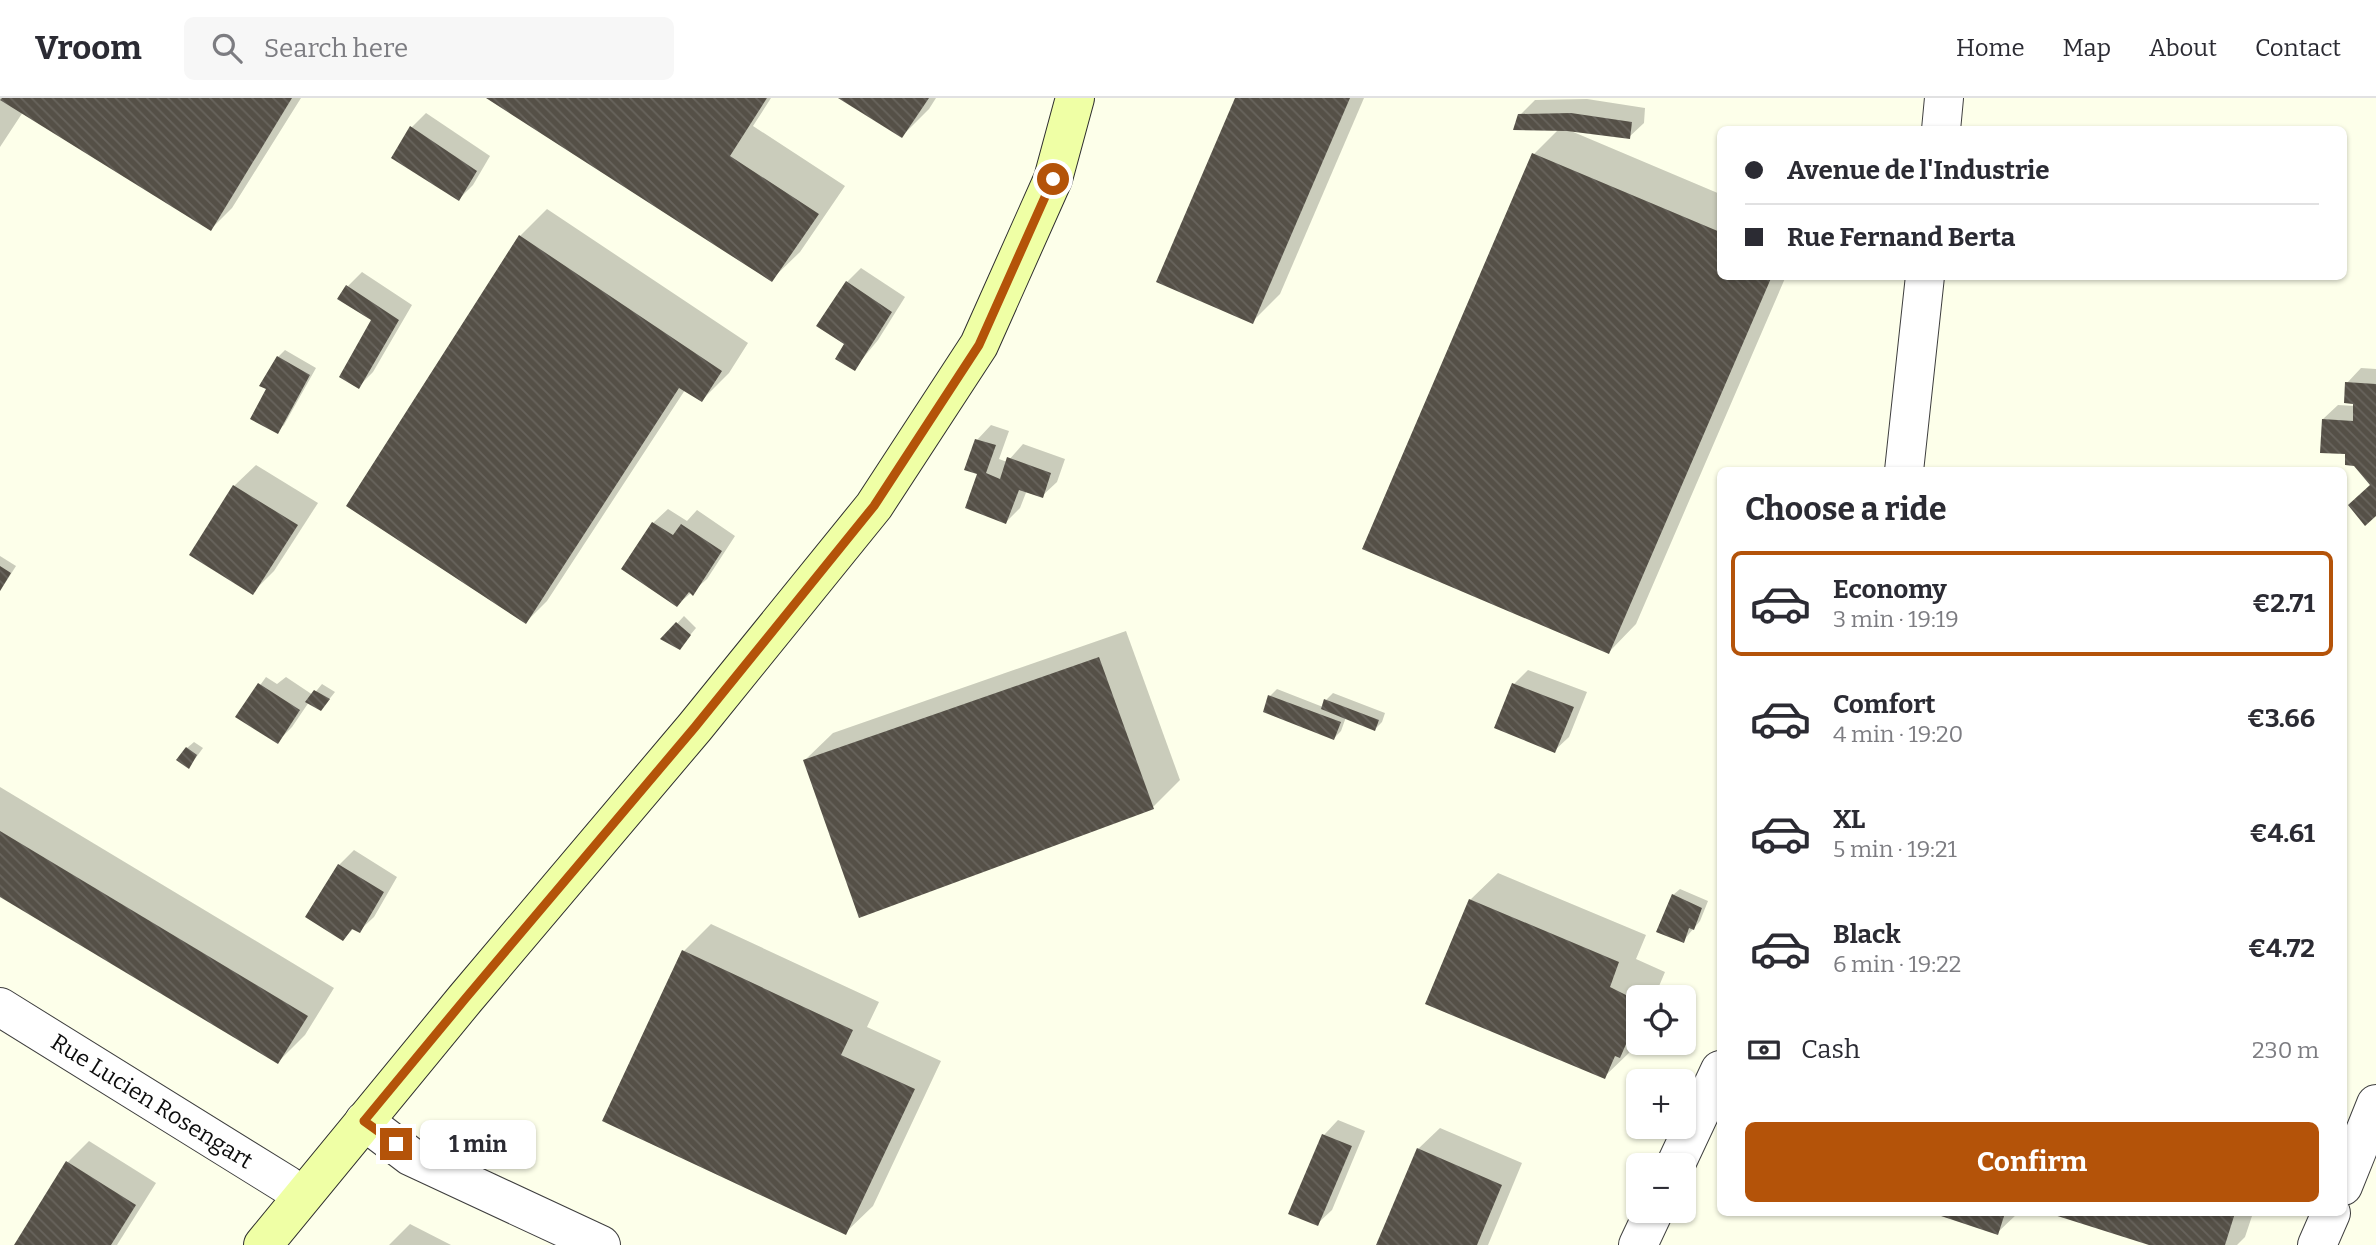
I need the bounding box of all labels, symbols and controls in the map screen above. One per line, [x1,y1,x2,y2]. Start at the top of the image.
search box [184,17,674,80]
text: Vroom [35,28,142,68]
icon: search [208,29,246,67]
text: Search here [264,33,408,64]
text: Home [1956,34,2025,62]
text: Map [2063,34,2111,62]
text: About [2149,34,2217,62]
text: Contact [2255,34,2341,62]
text: Avenue de l'Industrie [1787,155,2050,186]
route start [1037,163,1069,195]
text: Rue Fernand Berta [1787,222,2015,253]
text: Choose a ride [1745,490,1946,528]
icon: car [1749,572,1812,635]
text: Economy [1833,574,1947,605]
text: €2.71 [2252,588,2315,619]
text: 3 min · 19:19 [1833,605,1959,633]
icon: car [1749,687,1812,750]
text: Comfort [1833,689,1936,720]
text: €3.66 [2247,703,2315,734]
text: 4 min · 19:20 [1833,720,1963,748]
icon: car [1749,802,1812,865]
text: XL [1833,804,1865,835]
text: €4.61 [2249,818,2315,849]
text: 5 min · 19:21 [1833,835,1957,863]
icon: car [1749,917,1812,980]
text: Black [1833,919,1901,950]
text: €4.72 [2248,933,2315,964]
text: 6 min · 19:22 [1833,950,1961,978]
map controls [1626,985,1696,1223]
button: locate [1626,985,1696,1055]
street label: Rue Lucien Rosengart [46,1028,258,1174]
icon: cash [1745,1031,1783,1069]
text: Cash [1801,1034,1860,1065]
text: 230 m [2252,1036,2319,1064]
button: + [1626,1069,1696,1139]
callout: 1 min [420,1119,536,1168]
button: Confirm [1745,1122,2319,1202]
route end [380,1128,412,1160]
text: 1 min [449,1130,507,1158]
button: − [1626,1153,1696,1223]

